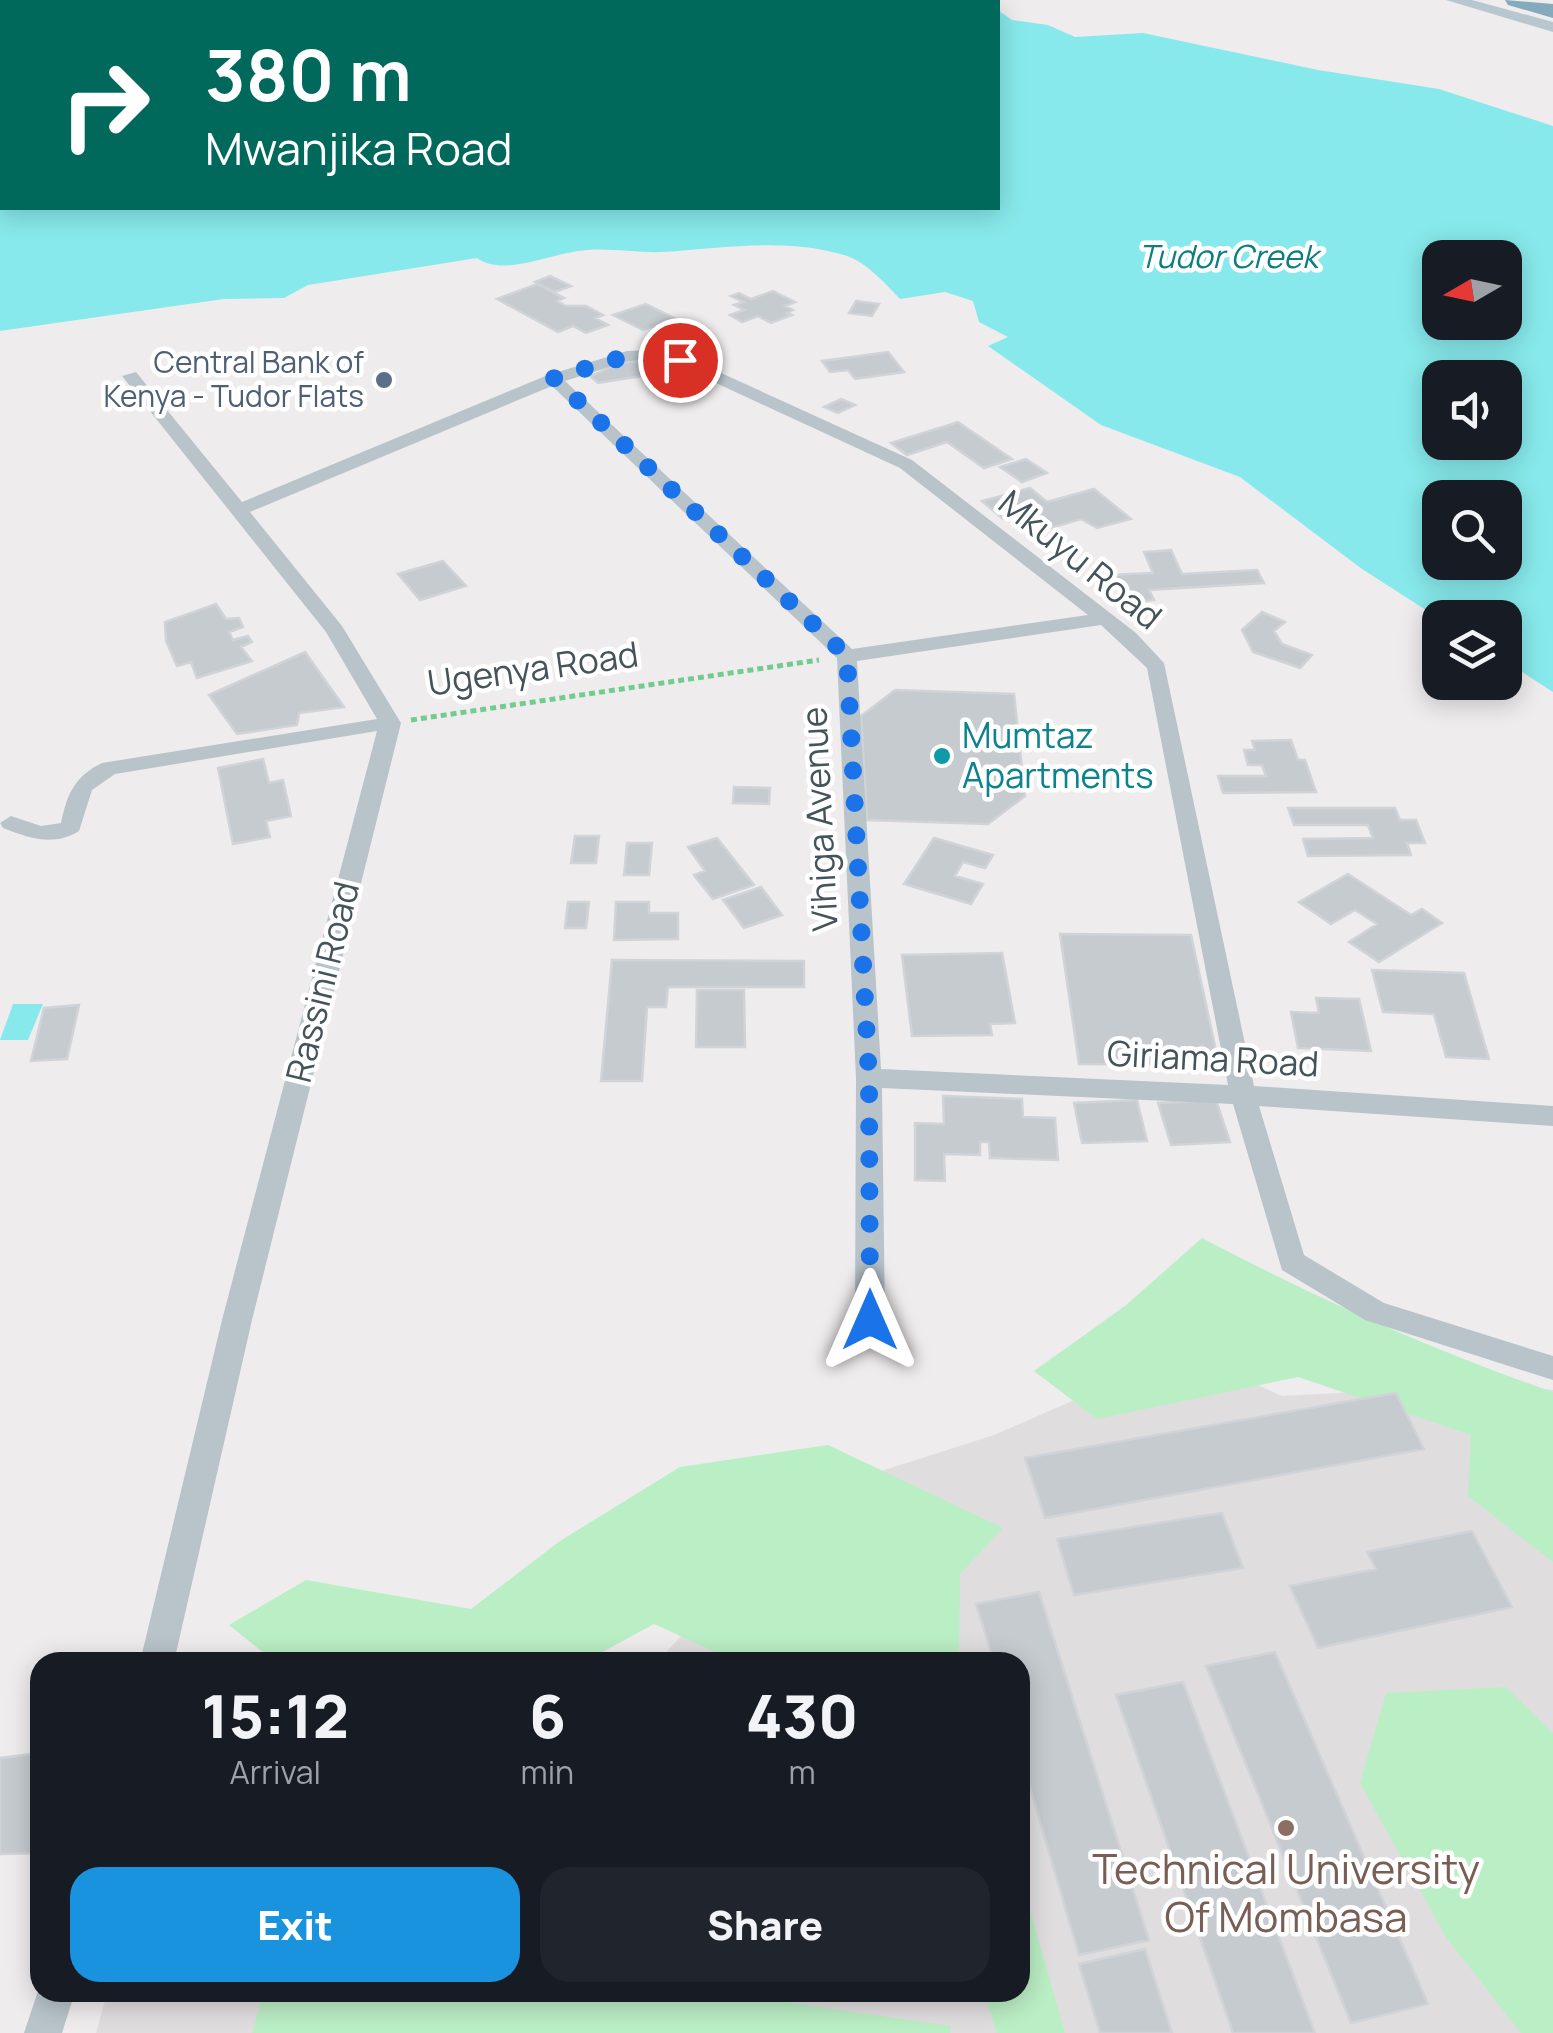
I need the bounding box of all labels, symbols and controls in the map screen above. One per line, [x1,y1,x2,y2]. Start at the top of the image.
text: 380 m [205,26,412,122]
icon: right [40,40,170,170]
text: Mwanjika Road [205,117,513,179]
water label: Tudor Creek [1138,234,1322,278]
north arrow [1422,240,1522,340]
map controls [1422,240,1522,700]
pin [638,318,723,403]
icon: arrive [653,333,708,388]
place label: Central Bank of Kenya - Tudor Flats [104,341,364,416]
button: sound [1422,360,1522,460]
marker: Central Bank of Kenya - Tudor Flats [373,369,395,391]
street label: Mkuyu Road [989,479,1172,640]
button: search [1422,480,1522,580]
button: layers [1422,600,1522,700]
street label: Ugenya Road [424,629,641,707]
street label: Vihiga Avenue [789,706,849,932]
place label: Mumtaz Apartments [962,711,1154,799]
marker: Mumtaz Apartments [931,745,953,767]
street label: Rassini Road [274,876,370,1087]
street label: Giriama Road [1106,1028,1320,1088]
position arrow [818,1268,922,1372]
text: 15:12 [202,1674,349,1756]
text: 6 [529,1674,566,1756]
text: 430 [746,1674,858,1756]
text: Arrival [230,1750,321,1794]
text: min [521,1750,574,1794]
text: m [788,1750,816,1794]
marker: Technical University Of Mombasa [1275,1817,1297,1839]
place label: Technical University Of Mombasa [1092,1839,1480,1945]
button: Exit [70,1867,520,1982]
button: Share [540,1867,990,1982]

